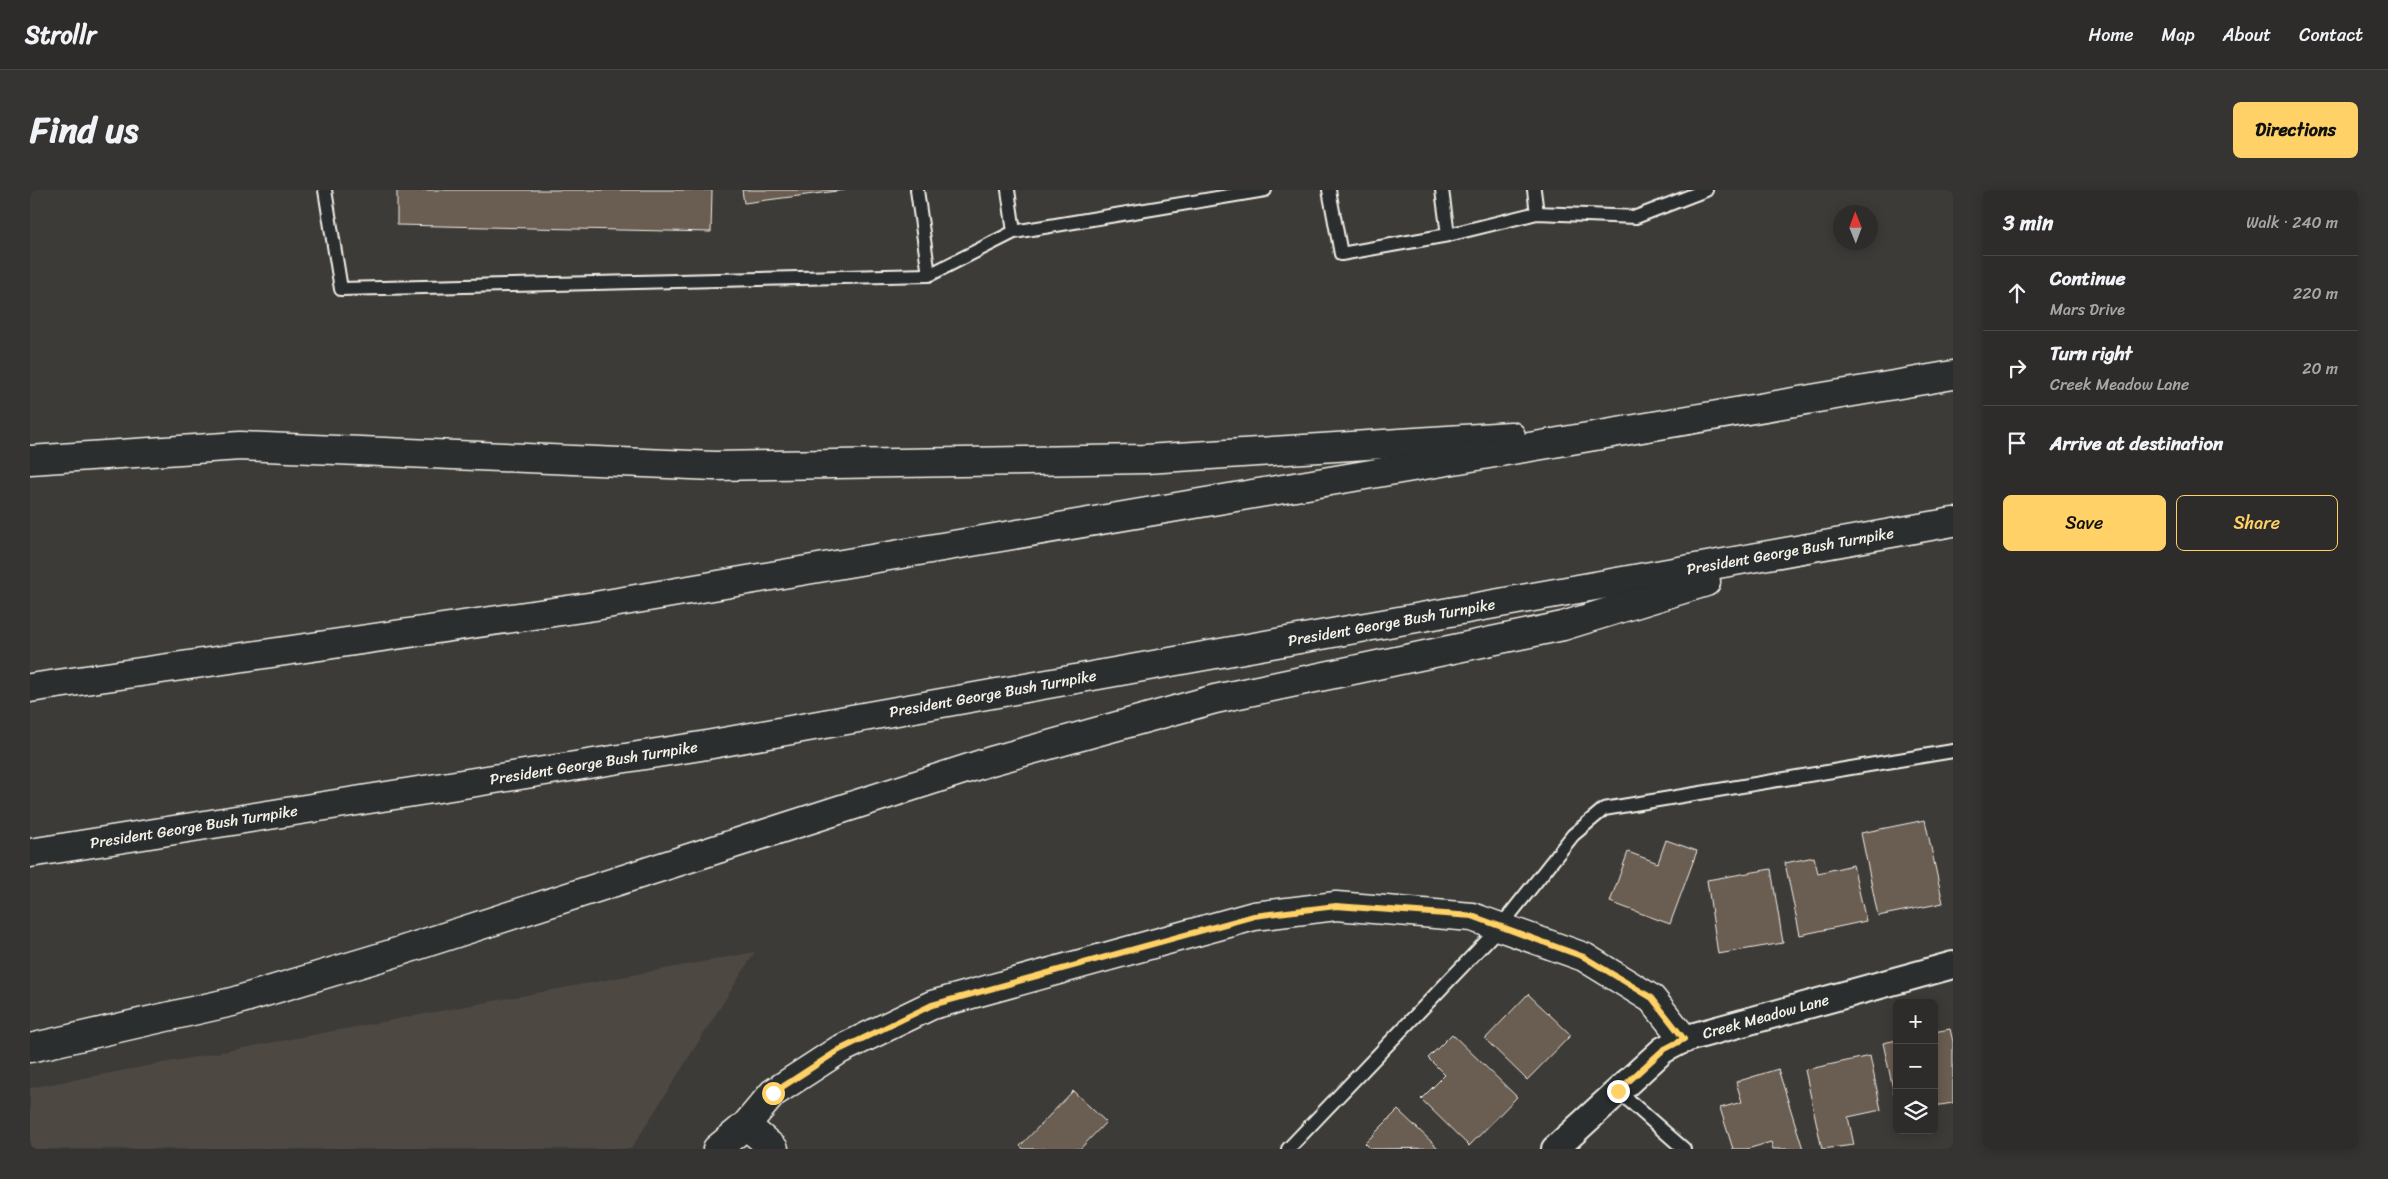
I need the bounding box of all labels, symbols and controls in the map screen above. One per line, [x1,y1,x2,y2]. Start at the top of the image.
text: Strollr [25,14,96,56]
text: Home [2089,19,2134,51]
text: Map [2162,19,2195,51]
text: About [2223,19,2271,51]
text: Contact [2299,19,2363,51]
text: Find us [30,99,138,161]
button: Directions [2233,102,2358,158]
text: 3 min [2003,204,2053,242]
north arrow [1833,205,1878,250]
text: Walk · 240 m [2246,208,2338,237]
text: Continue [2050,262,2126,295]
icon: ahead [2003,279,2031,307]
text: 220 m [2293,279,2338,308]
text: Mars Drive [2050,295,2125,324]
text: Turn right [2050,337,2132,370]
icon: right [2003,354,2031,382]
text: 20 m [2302,354,2338,383]
text: Creek Meadow Lane [2050,370,2189,399]
text: Arrive at destination [2050,427,2223,460]
icon: arrive [2003,429,2031,457]
button: Save [2003,495,2166,551]
button: Share [2176,495,2338,551]
street label: President George Bush Turnpike [1684,520,1896,582]
street label: President George Bush Turnpike [1286,591,1498,654]
street label: President George Bush Turnpike [887,662,1099,725]
street label: President George Bush Turnpike [488,734,700,792]
street label: President George Bush Turnpike [88,797,300,856]
street label: Creek Meadow Lane [1699,987,1832,1046]
map controls [1893,999,1938,1134]
button: + [1893,999,1938,1044]
button: − [1893,1044,1938,1089]
route end [1607,1080,1630,1103]
route start [762,1082,785,1105]
button: layers [1893,1089,1938,1134]

